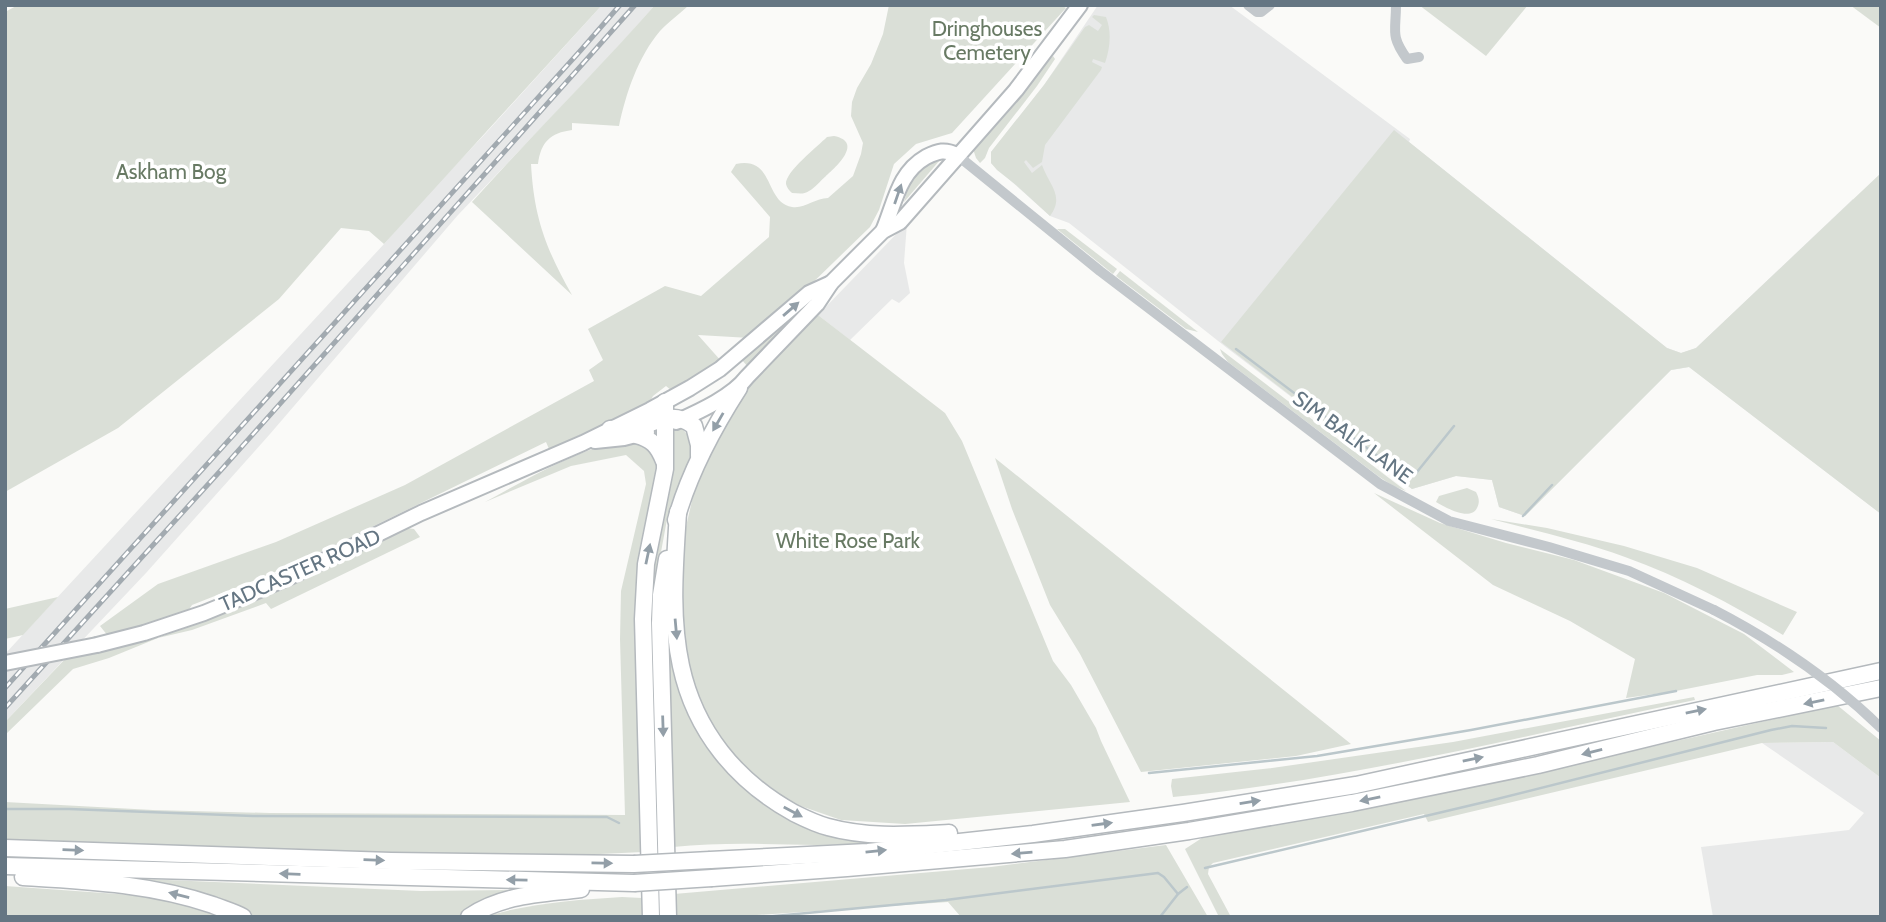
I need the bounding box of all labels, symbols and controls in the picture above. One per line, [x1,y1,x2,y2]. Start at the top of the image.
park label: Dringhouses Cemetery [932,16,1043,65]
park label: Askham Bog [116,159,227,184]
one-way arrow [893,183,904,204]
one-way arrow [782,301,800,317]
street label: SIM BALK LANE [1288,385,1418,489]
one-way arrow [712,412,724,432]
street label: TADCASTER ROAD [216,523,384,617]
park label: White Rose Park [776,528,921,553]
one-way arrow [643,543,654,565]
one-way arrow [671,619,682,641]
one-way arrow [1803,696,1825,707]
one-way arrow [1685,705,1707,716]
one-way arrow [657,715,668,737]
one-way arrow [1581,747,1603,758]
one-way arrow [1462,754,1484,765]
one-way arrow [1359,794,1381,805]
one-way arrow [1239,796,1261,807]
one-way arrow [783,806,803,818]
one-way arrow [1091,819,1113,830]
one-way arrow [63,845,85,856]
one-way arrow [865,845,887,856]
one-way arrow [1011,848,1033,859]
one-way arrow [364,855,386,866]
one-way arrow [591,857,613,869]
one-way arrow [278,869,300,880]
one-way arrow [506,874,528,886]
one-way arrow [168,889,190,900]

